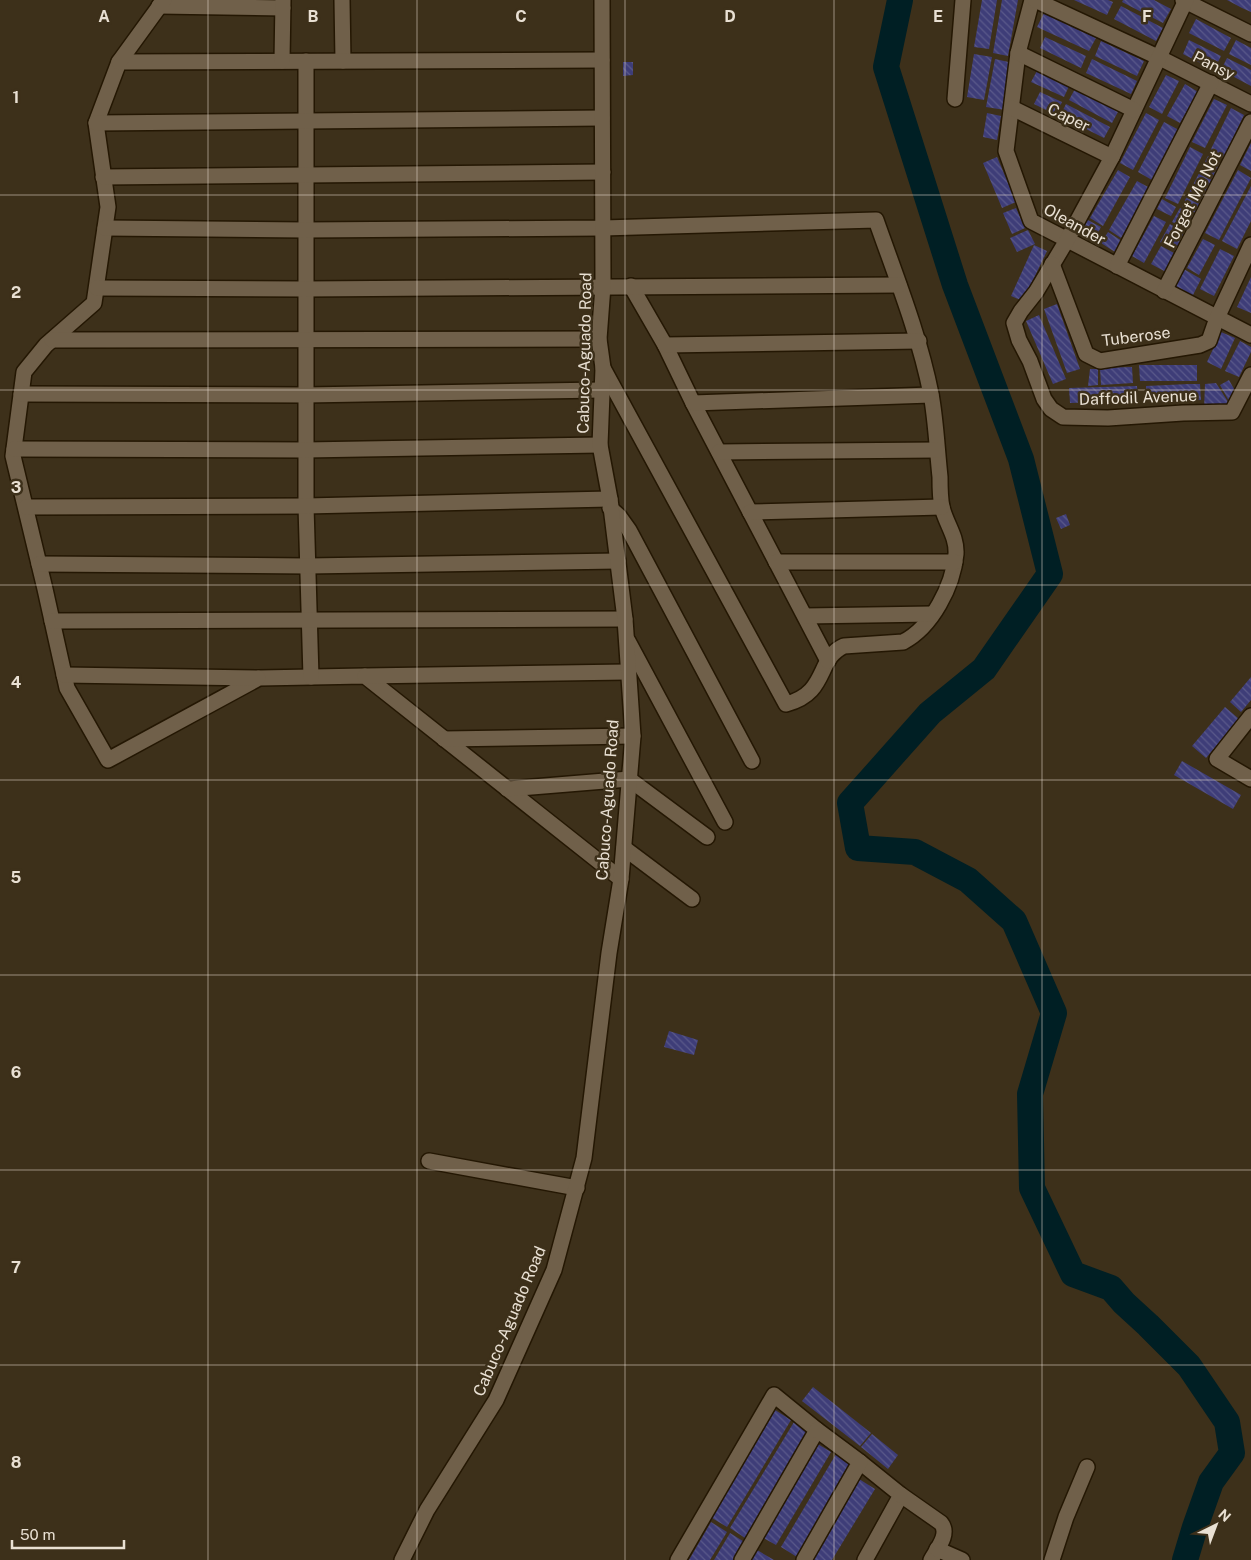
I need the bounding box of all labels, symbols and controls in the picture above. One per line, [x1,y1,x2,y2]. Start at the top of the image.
text: A [98,7,110,26]
text: B [308,7,319,26]
text: C [515,7,527,26]
text: D [724,7,736,26]
text: E [933,7,943,26]
text: F [1142,7,1152,26]
street label: Pansy [1190,47,1238,84]
text: 1 [13,88,19,107]
street label: Caper [1045,99,1093,136]
street label: Forget Me Not [1160,147,1225,251]
street label: Oleander [1040,200,1109,249]
street label: Cabuco-Aguado Road [574,272,595,434]
text: 2 [11,283,21,302]
street label: Tuberose [1101,323,1171,350]
street label: Daffodil Avenue [1079,386,1197,409]
text: 3 [11,478,21,497]
text: 4 [11,673,22,692]
street label: Cabuco-Aguado Road [592,719,623,881]
text: 5 [11,868,22,887]
text: 6 [11,1063,21,1082]
street label: Cabuco-Aguado Road [469,1243,550,1399]
text: 7 [11,1258,21,1277]
text: 8 [11,1453,22,1472]
north arrow [1191,1500,1241,1550]
text: N [1215,1506,1234,1525]
scale bar [12,1518,125,1550]
text: 50 m [20,1526,55,1543]

